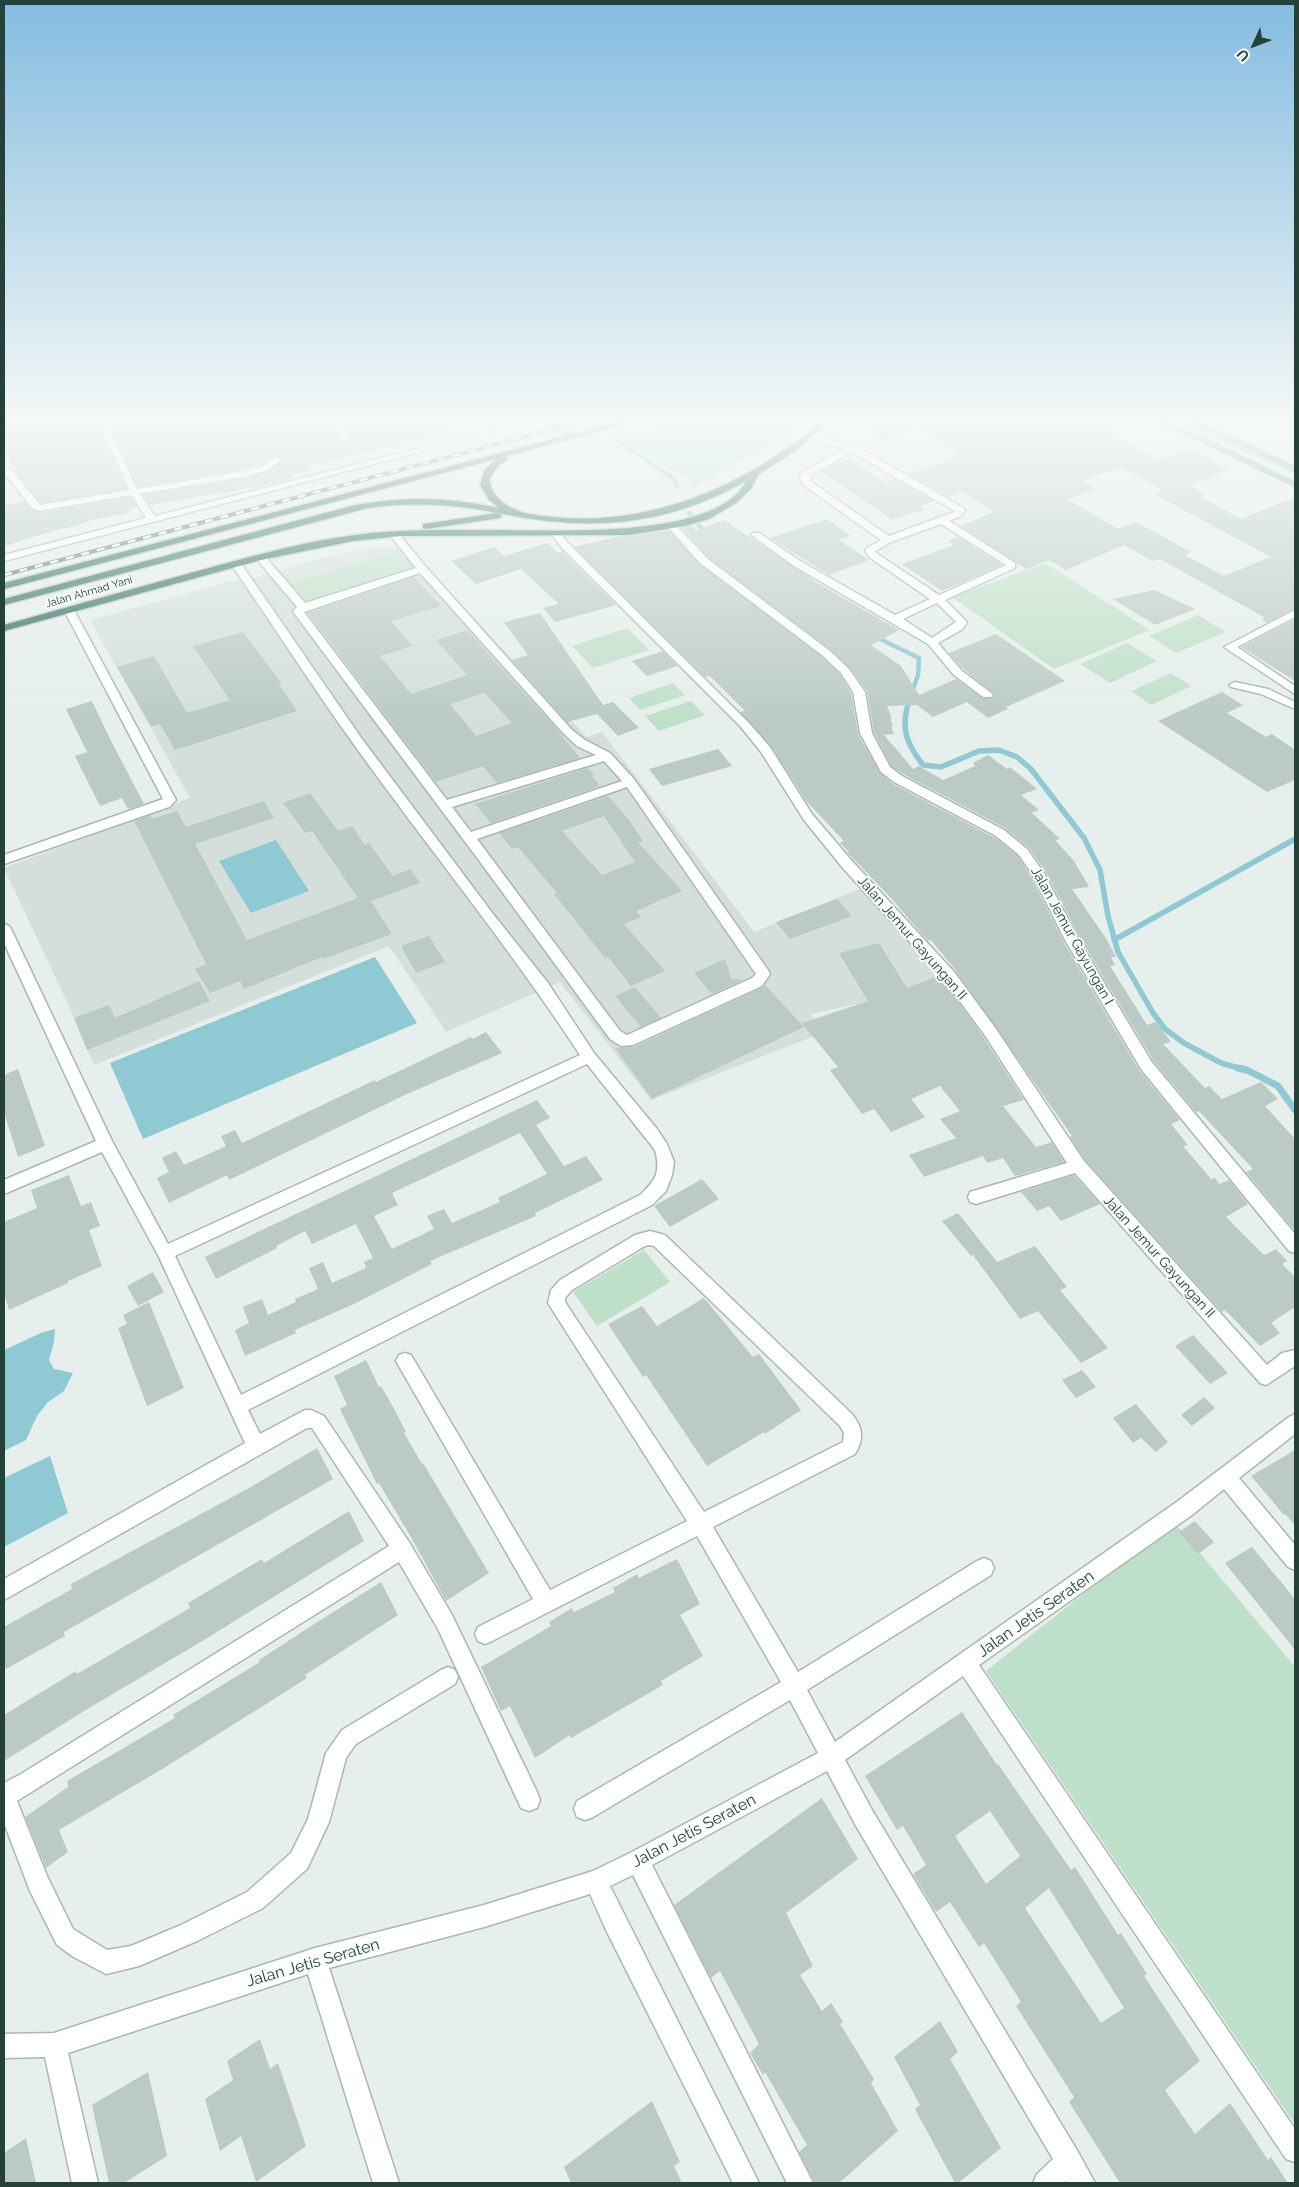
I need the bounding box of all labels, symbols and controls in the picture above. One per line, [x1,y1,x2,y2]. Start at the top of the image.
north arrow [1229,20,1279,70]
text: U [1234,46,1252,65]
street label: Jalan Ahmad Yani [44,573,134,611]
street label: Jalan Jemur Gayungan I [1027,864,1117,1008]
street label: Jalan Jemur Gayungan II [854,873,970,1003]
street label: Jalan Jemur Gayungan II [1100,1193,1218,1321]
street label: Jalan Jetis Seraten [974,1567,1098,1661]
street label: Jalan Jetis Seraten [629,1790,759,1872]
street label: Jalan Jetis Seraten [244,1935,382,1991]

